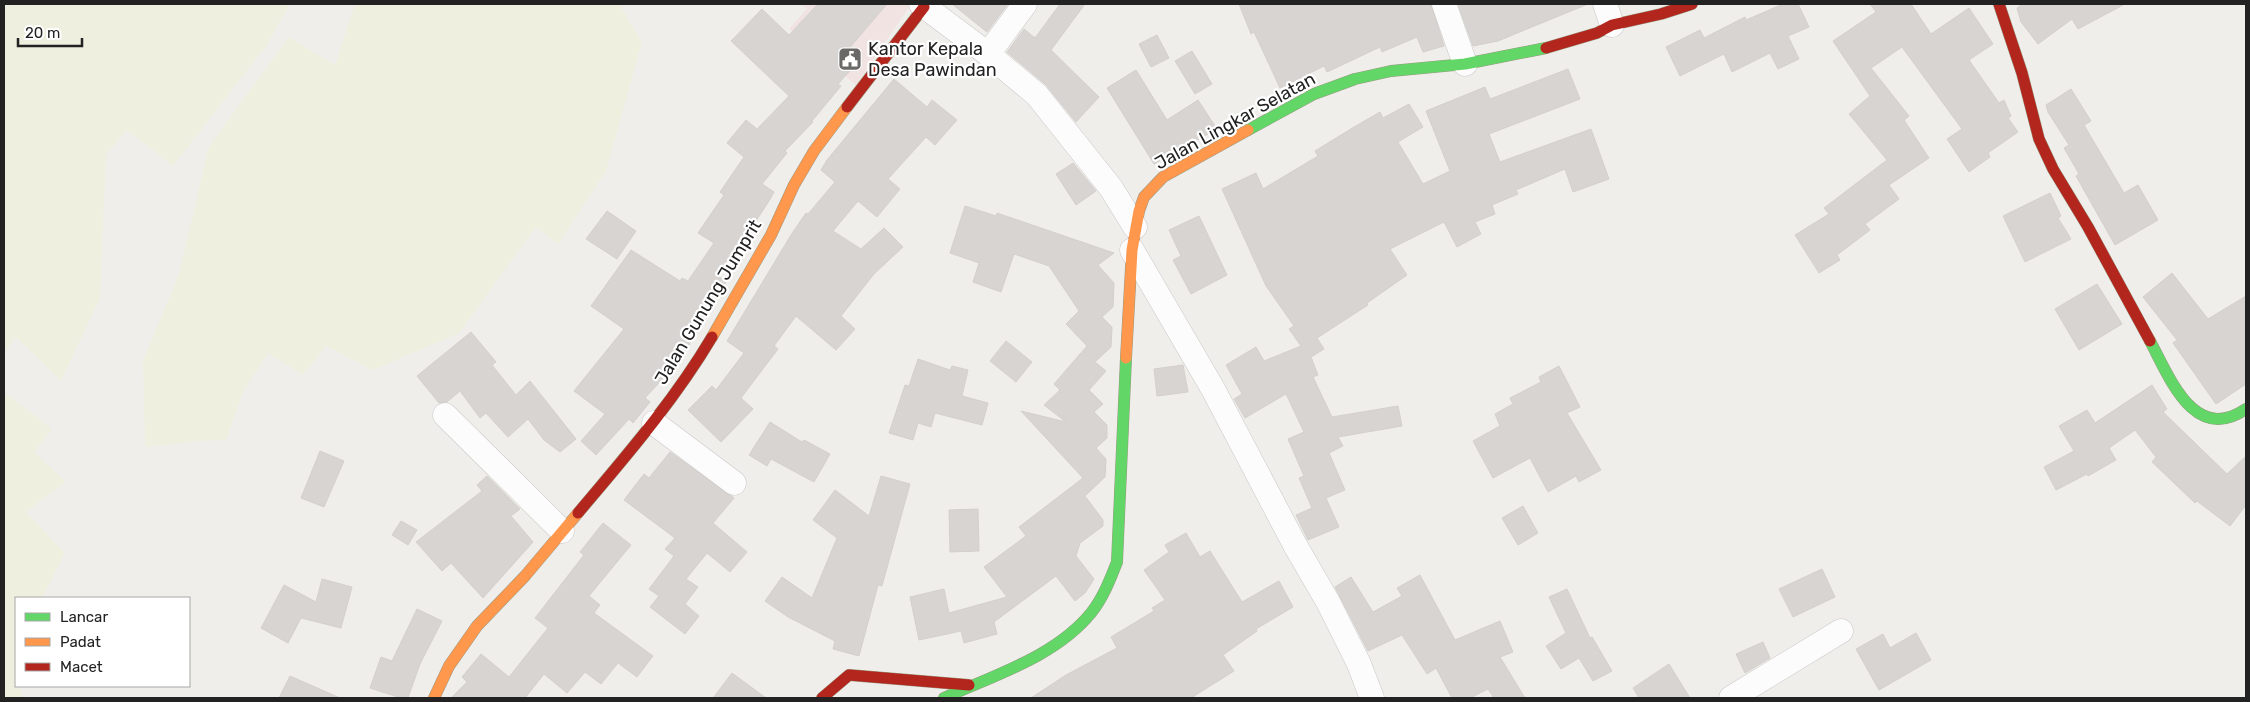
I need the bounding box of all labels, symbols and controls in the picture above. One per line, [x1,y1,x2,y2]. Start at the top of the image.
scale bar [18,15,81,47]
text: 20 m [25,24,60,42]
place label: Kantor Kepala Desa Pawindan [868,38,997,81]
public building icon: Kantor Kepala Desa Pawindan [837,46,863,72]
street label: Jalan Lingkar Selatan [1151,68,1319,174]
street label: Jalan Gunung Jumprit [650,215,766,389]
legend [15,597,190,687]
text: Lancar [60,608,108,626]
text: Padat [60,633,101,651]
text: Macet [60,658,103,676]

